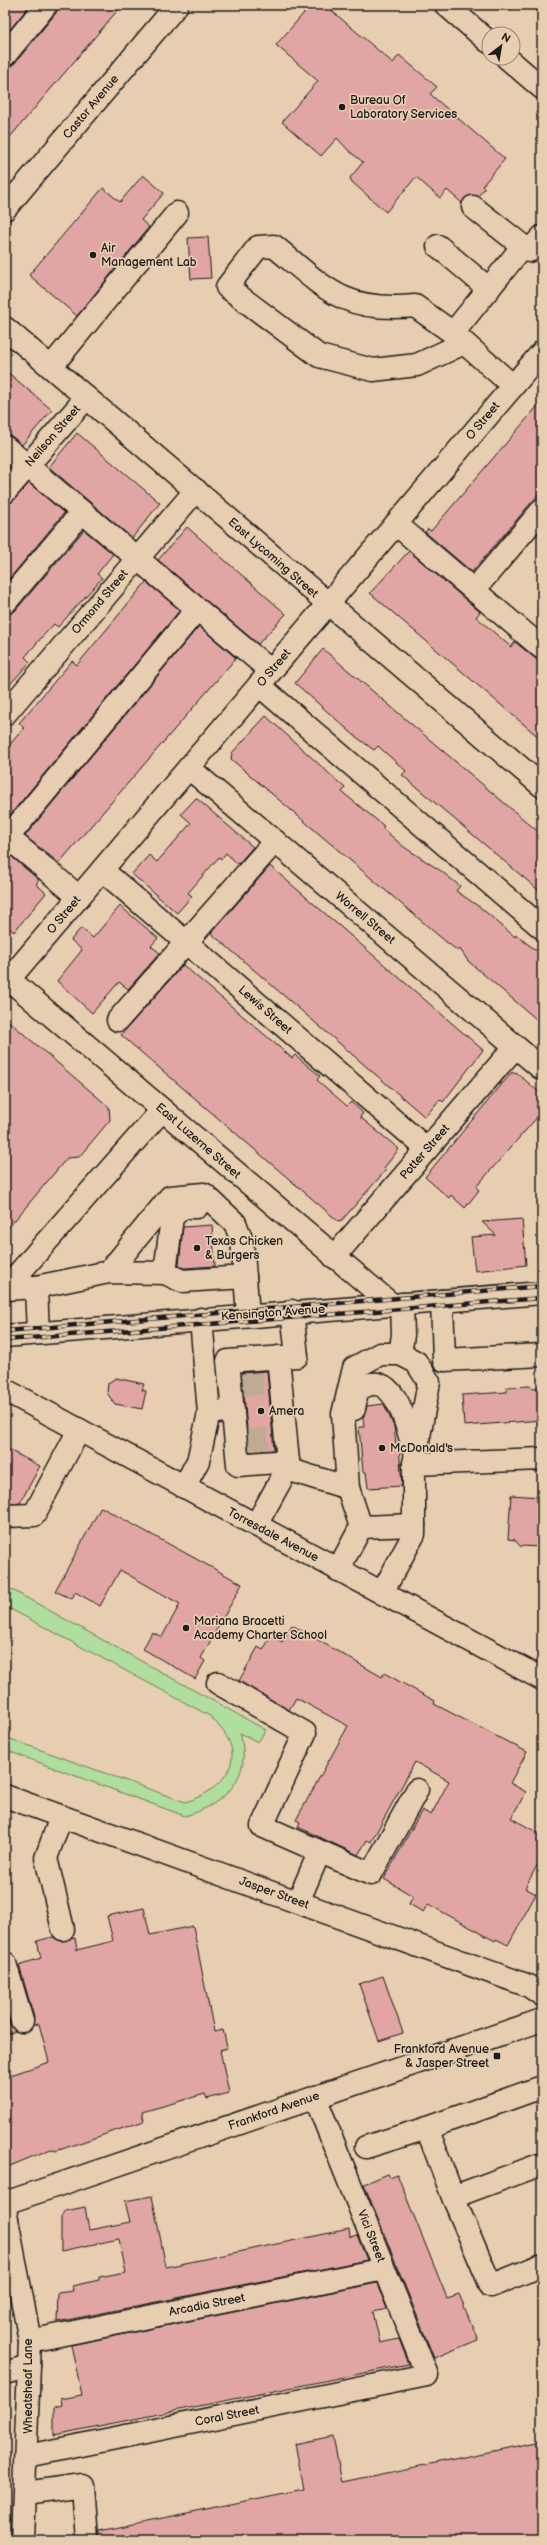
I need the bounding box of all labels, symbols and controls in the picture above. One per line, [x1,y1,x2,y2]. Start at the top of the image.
north arrow [481,26,521,66]
text: N [499,30,513,46]
street label: Castor Avenue [60,72,122,142]
place label: Bureau Of Laboratory Services [350,93,457,122]
marker: Bureau Of Laboratory Services [337,102,347,112]
place label: Air Management Lab [101,241,197,270]
marker: Air Management Lab [88,250,98,260]
street label: O Street [463,399,503,443]
street label: Neilson Street [22,402,84,470]
street label: East Lycoming Street [225,515,321,601]
street label: Ormond Street [69,566,132,637]
street label: O Street [254,646,294,690]
street label: Worrell Street [332,888,398,948]
street label: O Street [44,893,84,937]
street label: Lewis Street [235,983,295,1038]
street label: East Luzerne Street [152,1100,244,1182]
street label: Potter Street [397,1121,453,1183]
place label: Texas Chicken & Burgers [205,1234,283,1263]
marker: Texas Chicken & Burgers [192,1243,202,1253]
street label: Kensington Avenue [220,1302,326,1324]
place label: Amera [269,1404,304,1419]
marker: Amera [256,1406,266,1416]
place label: McDonald's [390,1441,453,1456]
marker: McDonald's [377,1443,387,1453]
street label: Torresdale Avenue [225,1505,321,1565]
place label: Mariana Bracetti Academy Charter School [194,1614,327,1643]
marker: Mariana Bracetti Academy Charter School [181,1623,191,1633]
street label: Jasper Street [237,1873,311,1913]
place label: Frankford Avenue & Jasper Street [394,2042,489,2071]
marker: Frankford Avenue & Jasper Street [492,2051,502,2061]
street label: Frankford Avenue [227,2088,321,2134]
street label: Vici Street [354,2208,388,2265]
street label: Arcadia Street [168,2290,247,2320]
street label: Wheatsheaf Lane [21,2338,36,2434]
street label: Coral Street [194,2402,261,2430]

